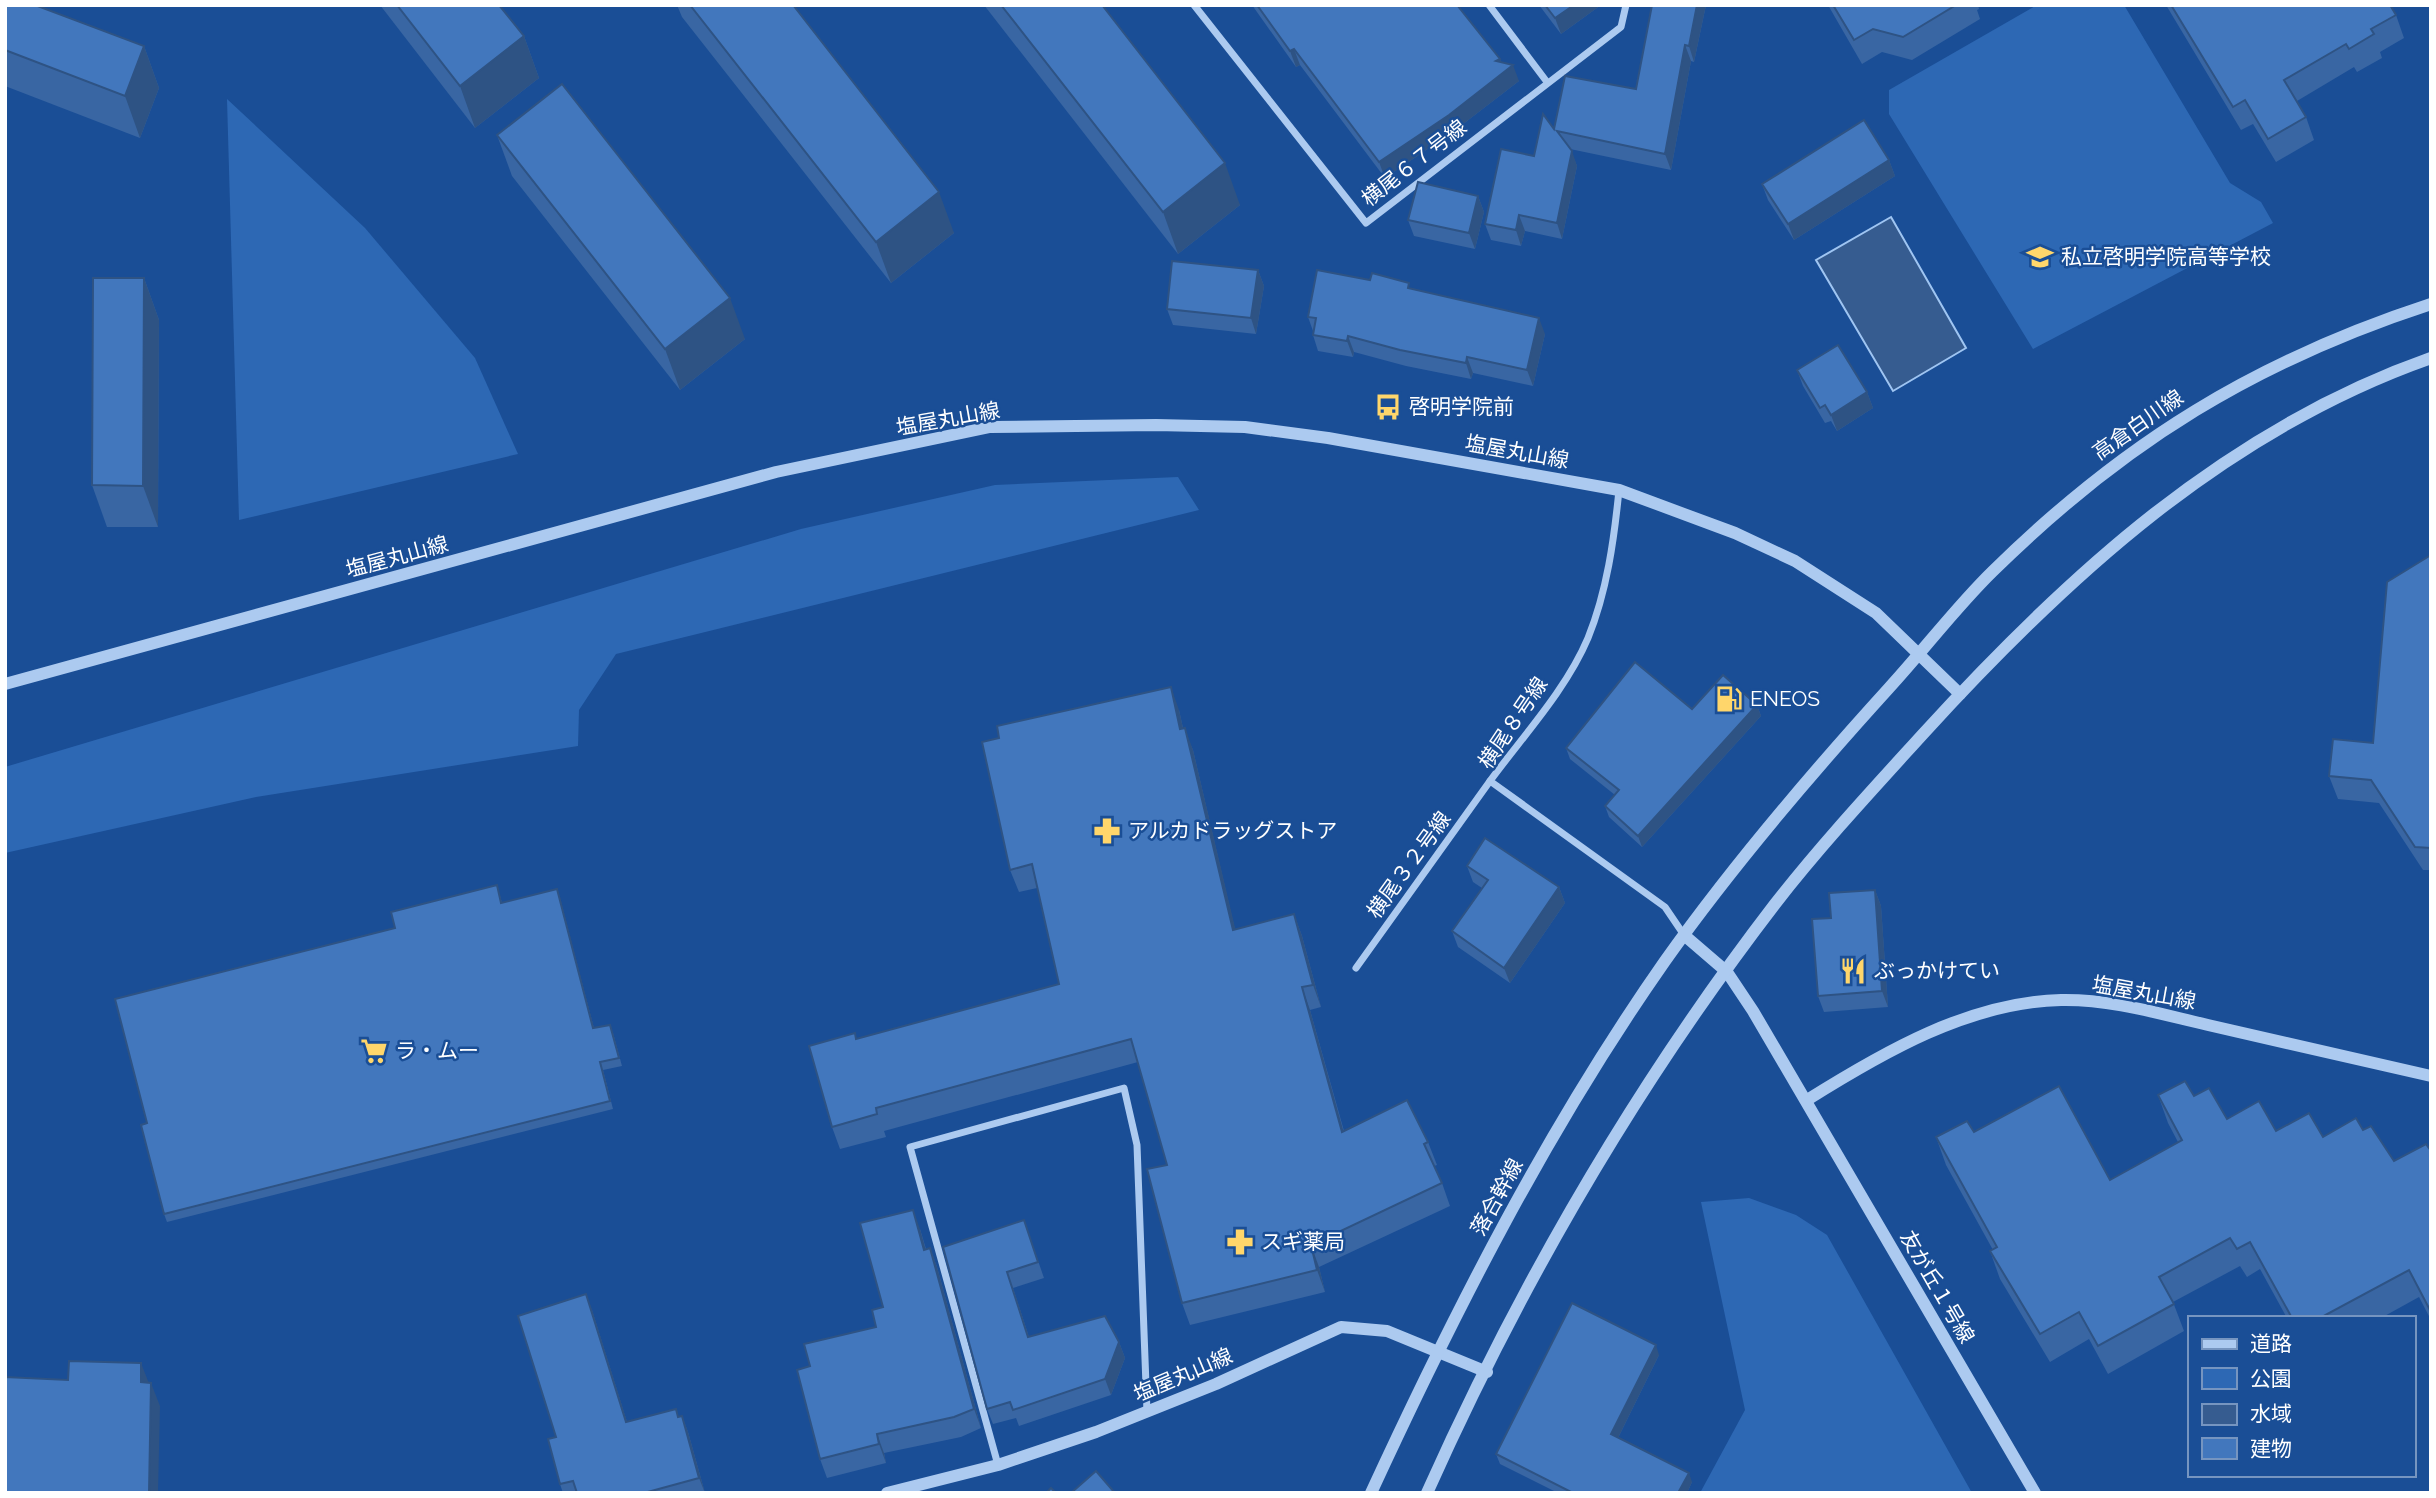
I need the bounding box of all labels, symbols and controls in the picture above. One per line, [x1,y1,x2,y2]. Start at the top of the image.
street label: 横尾６７号線 [1356,114,1471,211]
school or university icon: 私立啓明学院高等学校 [2025,242,2055,272]
place label: 私立啓明学院高等学校 [2061,244,2271,269]
street label: 高倉白川線 [2088,384,2188,465]
bus stop icon: 啓明学院前 [1373,392,1403,422]
place label: 啓明学院前 [1409,394,1514,419]
street label: 塩屋丸山線 [894,397,1002,440]
street label: 塩屋丸山線 [1463,430,1571,473]
street label: 塩屋丸山線 [343,531,451,582]
street label: 横尾８号線 [1473,672,1552,773]
fuel station icon: ENEOS [1714,684,1744,714]
place label: ENEOS [1750,686,1820,711]
street label: 横尾３２号線 [1361,806,1456,923]
pharmacy icon: アルカドラッグストア [1092,816,1122,846]
place label: アルカドラッグストア [1128,818,1337,843]
restaurant icon: ぶっかけてい [1838,956,1868,986]
place label: ぶっかけてい [1874,958,2000,983]
street label: 塩屋丸山線 [2090,971,2198,1014]
supermarket icon: ラ・ムー [359,1036,389,1066]
place label: ラ・ムー [395,1038,479,1063]
street label: 落合幹線 [1465,1154,1528,1240]
street label: 友が丘１号線 [1895,1226,1980,1348]
pharmacy icon: スギ薬局 [1225,1227,1255,1257]
place label: スギ薬局 [1261,1229,1345,1254]
legend [2188,1316,2415,1477]
text: 道路 [2250,1331,2292,1356]
street label: 塩屋丸山線 [1130,1343,1236,1407]
text: 公園 [2250,1366,2292,1391]
text: 水域 [2250,1401,2292,1426]
text: 建物 [2250,1436,2292,1461]

